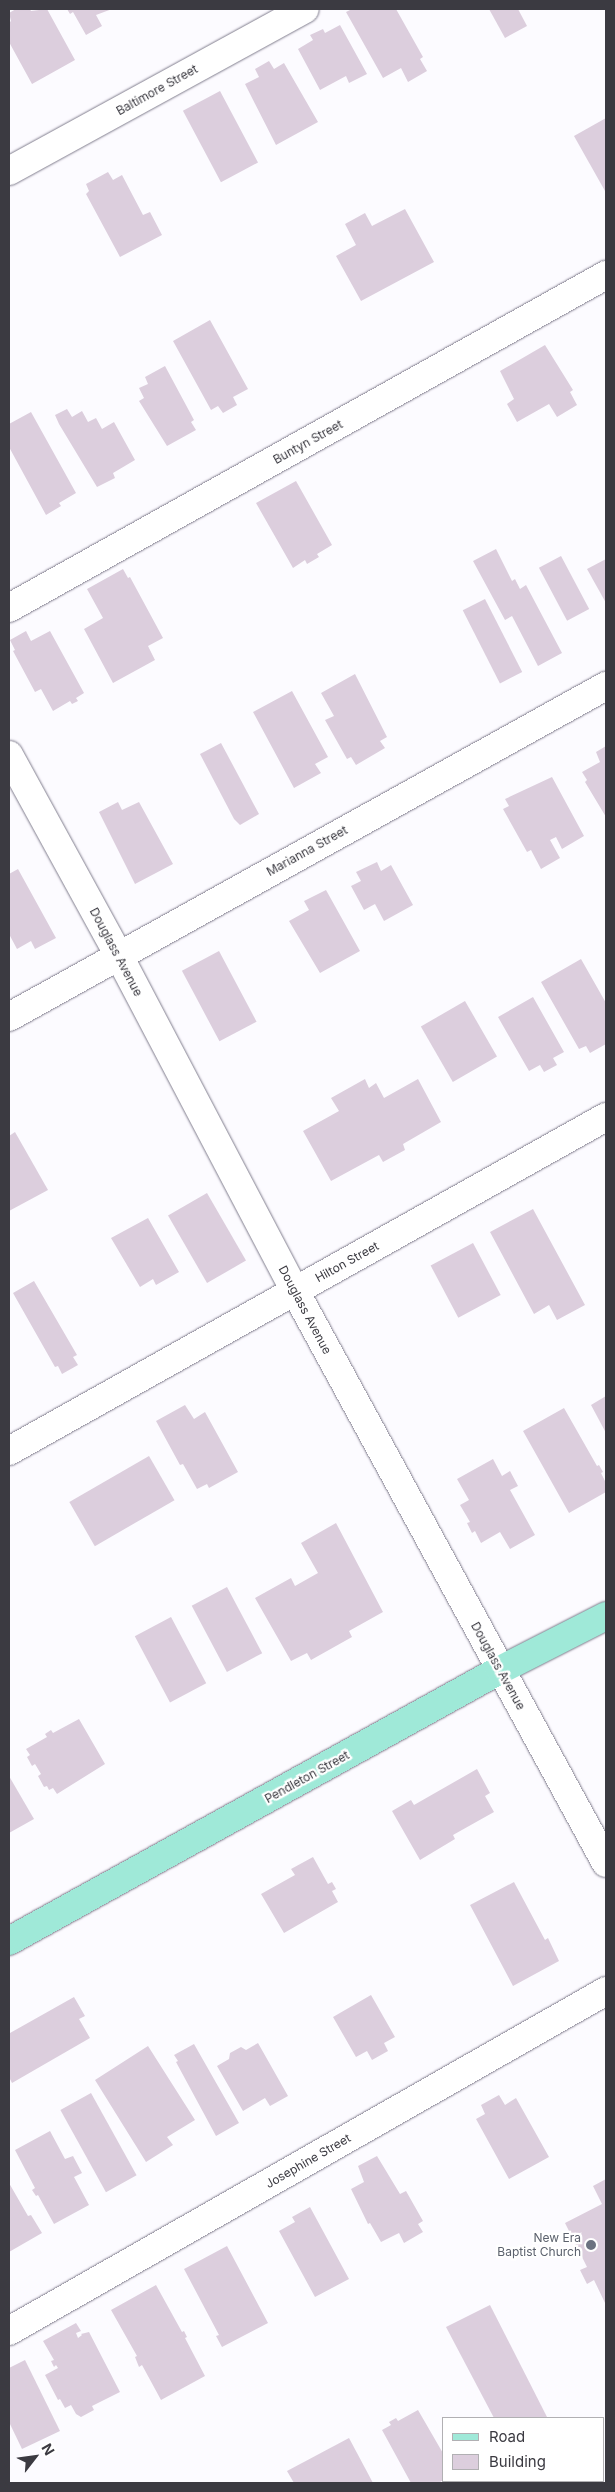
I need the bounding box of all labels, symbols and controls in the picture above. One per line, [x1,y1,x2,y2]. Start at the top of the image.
street label: Baltimore Street [114,62,200,118]
street label: Buntyn Street [271,417,345,467]
street label: Marianna Street [264,823,350,879]
street label: Douglass Avenue [87,905,145,999]
street label: Hilton Street [313,1239,381,1285]
street label: Douglass Avenue [276,1263,334,1357]
street label: Douglass Avenue [468,1620,528,1712]
street label: Pendleton Street [262,1748,352,1806]
street label: Josephine Street [263,2131,353,2191]
place label: New Era Baptist Church [497,2231,581,2259]
marker: New Era Baptist Church [585,2239,597,2251]
legend [442,2417,605,2482]
text: Road [489,2427,525,2446]
north arrow [10,2432,60,2482]
text: N [38,2440,58,2458]
text: Building [489,2452,546,2471]

